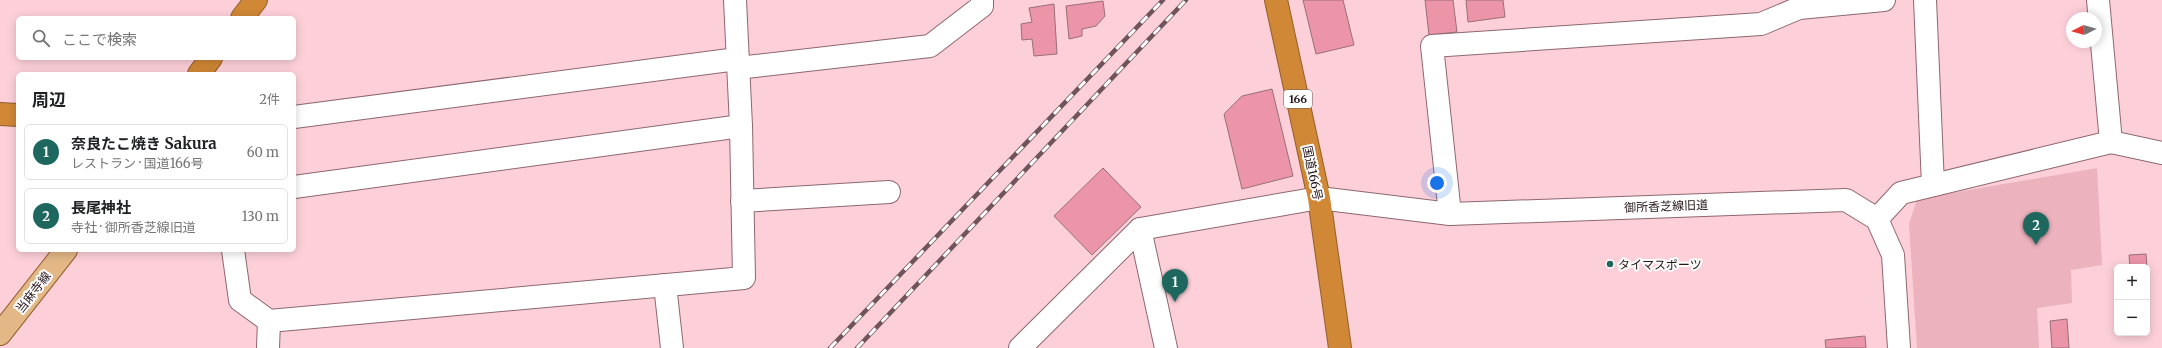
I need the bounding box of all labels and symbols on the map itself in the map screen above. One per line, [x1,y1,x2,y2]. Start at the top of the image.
north arrow [2066,12,2102,48]
road number: 166 [1284,90,1312,108]
street label: 国道166号 [1300,144,1326,202]
your location [1427,173,1447,193]
street label: 御所香芝線旧道 [1624,197,1708,215]
pin: 2 [2023,212,2049,245]
place label: タイマスポーツ [1618,257,1702,272]
marker: タイマスポーツ [1605,259,1615,269]
street label: 当麻寺線 [12,268,54,316]
pin: 1 [1162,269,1188,302]

